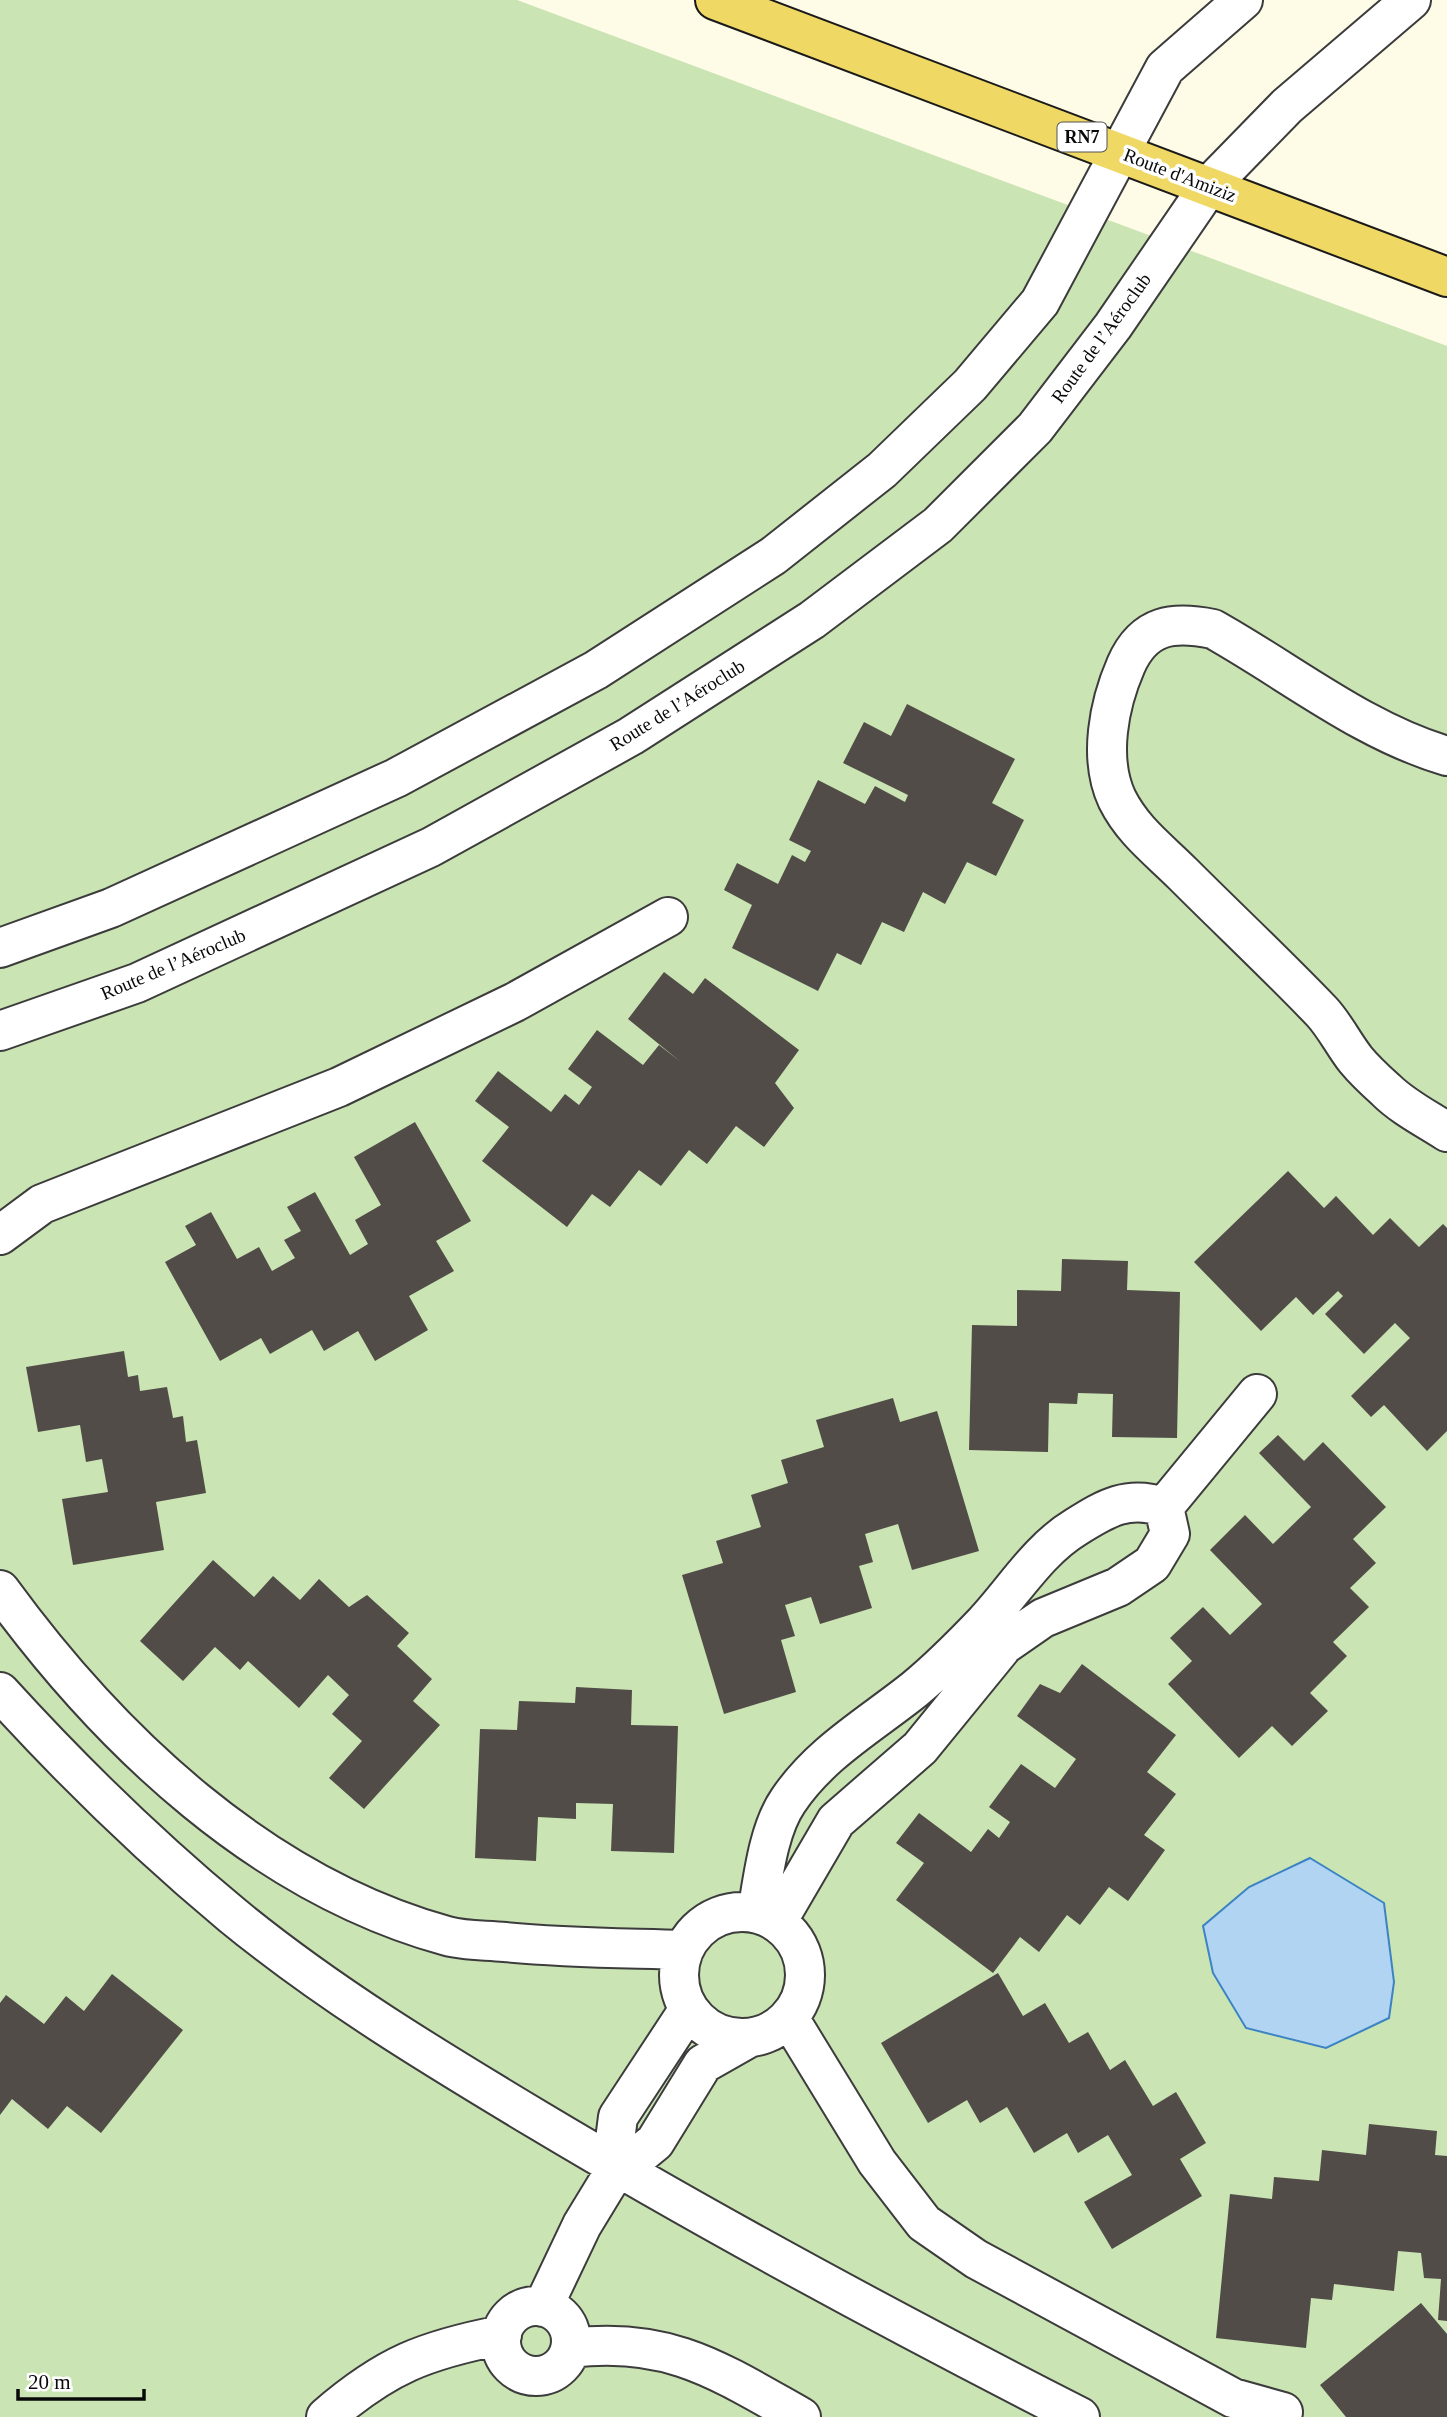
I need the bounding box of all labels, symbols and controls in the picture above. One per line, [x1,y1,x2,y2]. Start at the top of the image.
road number: RN7 [1058,122,1106,152]
street label: Route d'Amiziz [1121,144,1239,206]
street label: Route de l’Aéroclub [1047,269,1155,407]
street label: Route de l’Aéroclub [606,655,748,755]
street label: Route de l’Aéroclub [98,924,248,1004]
scale bar [18,2358,144,2402]
text: 20 m [28,2370,71,2394]

